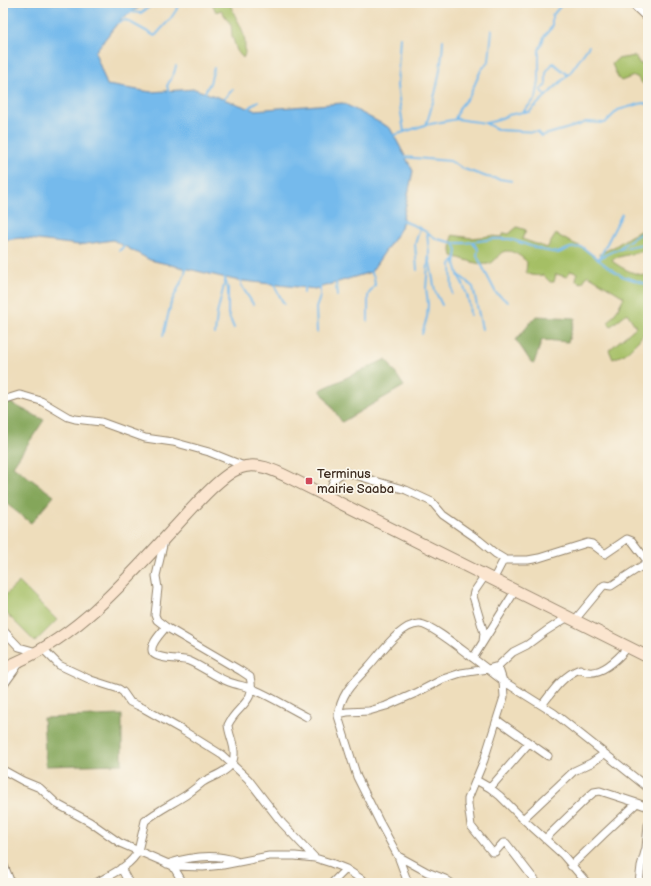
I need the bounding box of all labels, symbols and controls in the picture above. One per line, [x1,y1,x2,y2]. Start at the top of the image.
place label: Terminus mairie Saaba [317,466,394,497]
marker: Terminus mairie Saaba [304,476,314,486]

